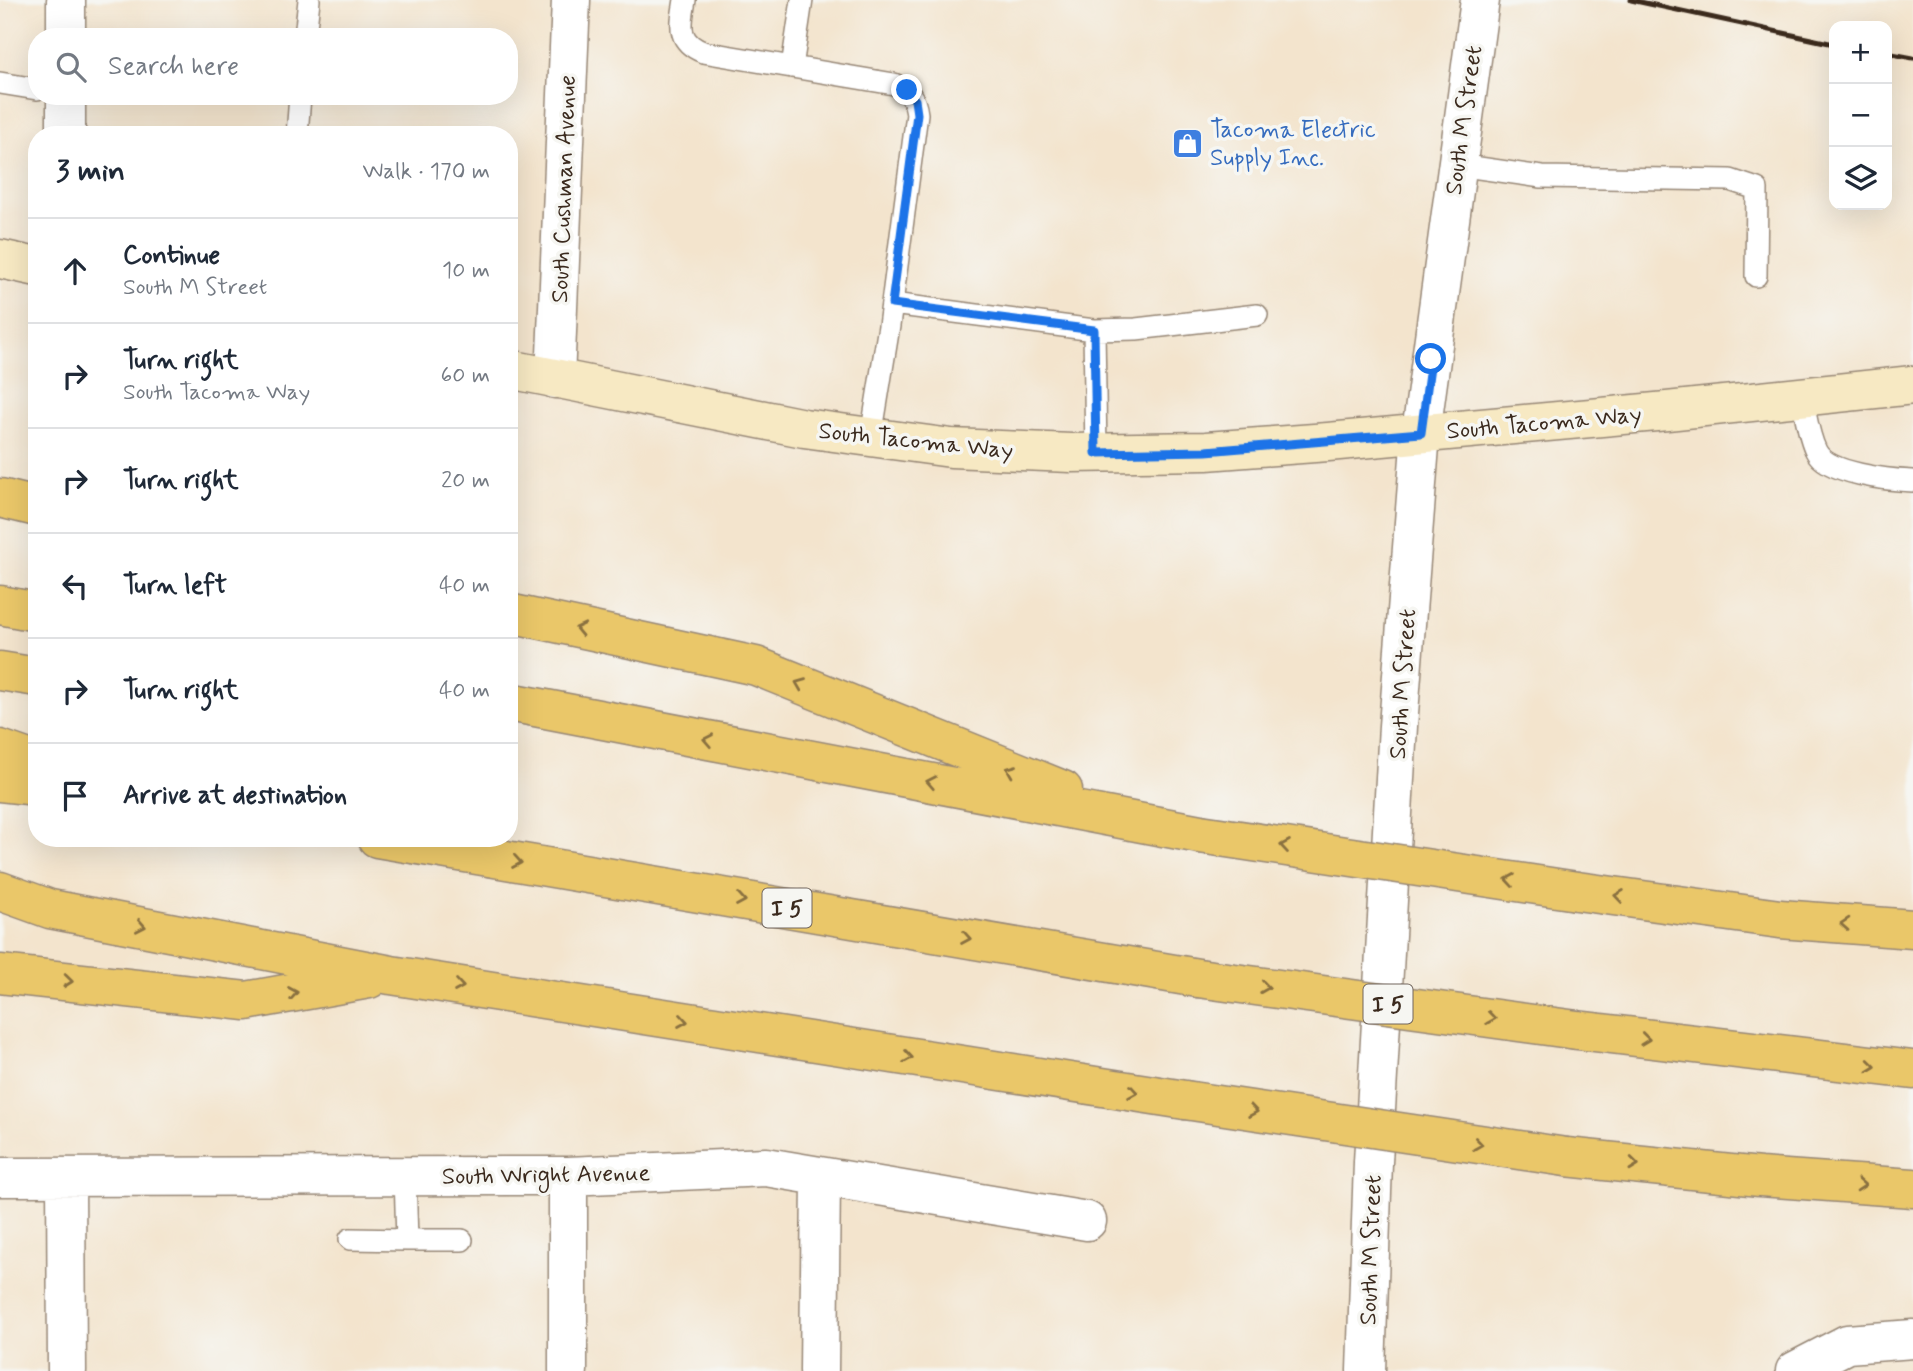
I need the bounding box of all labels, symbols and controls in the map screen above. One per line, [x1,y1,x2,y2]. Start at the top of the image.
map controls [1829,21,1892,210]
button: + [1829,21,1892,84]
search box [28,28,518,105]
street label: South M Street [1439,43,1490,197]
icon: search [52,48,90,86]
text: Search here [108,50,239,84]
street label: South Cushman Avenue [545,74,584,304]
route end [891,74,922,105]
button: − [1829,84,1892,147]
place label: Tacoma Electric Supply Inc. [1210,115,1376,174]
shop icon: Tacoma Electric Supply Inc. [1170,126,1204,160]
button: layers [1829,147,1892,210]
text: 3 min [56,152,125,191]
text: Walk · 170 m [362,157,490,187]
text: Continue [123,239,220,273]
icon: ahead [56,252,94,290]
text: 10 m [442,256,490,286]
text: South M Street [123,273,267,303]
route start [1415,343,1446,374]
text: Turn right [123,344,239,378]
icon: right [56,357,94,395]
text: 60 m [441,361,490,391]
text: South Tacoma Way [123,378,310,408]
street label: South Tacoma Way [1445,400,1643,447]
street label: South Tacoma Way [817,416,1015,467]
icon: right [56,462,94,500]
text: Turn right [123,464,239,498]
text: 20 m [441,466,490,496]
icon: left [56,567,94,605]
text: Turn left [123,569,227,603]
text: 40 m [439,571,490,601]
street label: South M Street [1383,608,1424,760]
one-way arrow [575,622,587,637]
icon: right [56,672,94,710]
text: Turn right [123,674,239,708]
text: 40 m [439,676,490,706]
one-way arrow [795,679,807,693]
one-way arrow [702,733,714,748]
one-way arrow [1006,764,1018,778]
one-way arrow [925,776,937,791]
icon: arrive [56,777,94,815]
text: Arrive at destination [123,779,347,813]
one-way arrow [1279,839,1291,854]
one-way arrow [511,854,523,869]
one-way arrow [1504,873,1515,888]
road number: I 5 [762,888,812,928]
one-way arrow [1613,889,1625,904]
one-way arrow [735,892,747,907]
one-way arrow [1839,917,1850,932]
one-way arrow [135,918,147,933]
one-way arrow [960,930,971,945]
one-way arrow [62,974,74,989]
one-way arrow [453,978,464,993]
one-way arrow [1259,979,1271,994]
road number: I 5 [1364,984,1412,1023]
one-way arrow [287,986,299,1001]
one-way arrow [1485,1011,1496,1026]
one-way arrow [677,1013,689,1028]
one-way arrow [1639,1031,1651,1046]
one-way arrow [902,1049,914,1064]
one-way arrow [1865,1058,1877,1073]
one-way arrow [1127,1084,1139,1099]
one-way arrow [1247,1103,1259,1118]
one-way arrow [1472,1136,1484,1151]
one-way arrow [1629,1156,1640,1171]
street label: South Wright Avenue [442,1158,651,1195]
street label: South M Street [1353,1174,1390,1326]
one-way arrow [1856,1177,1867,1192]

